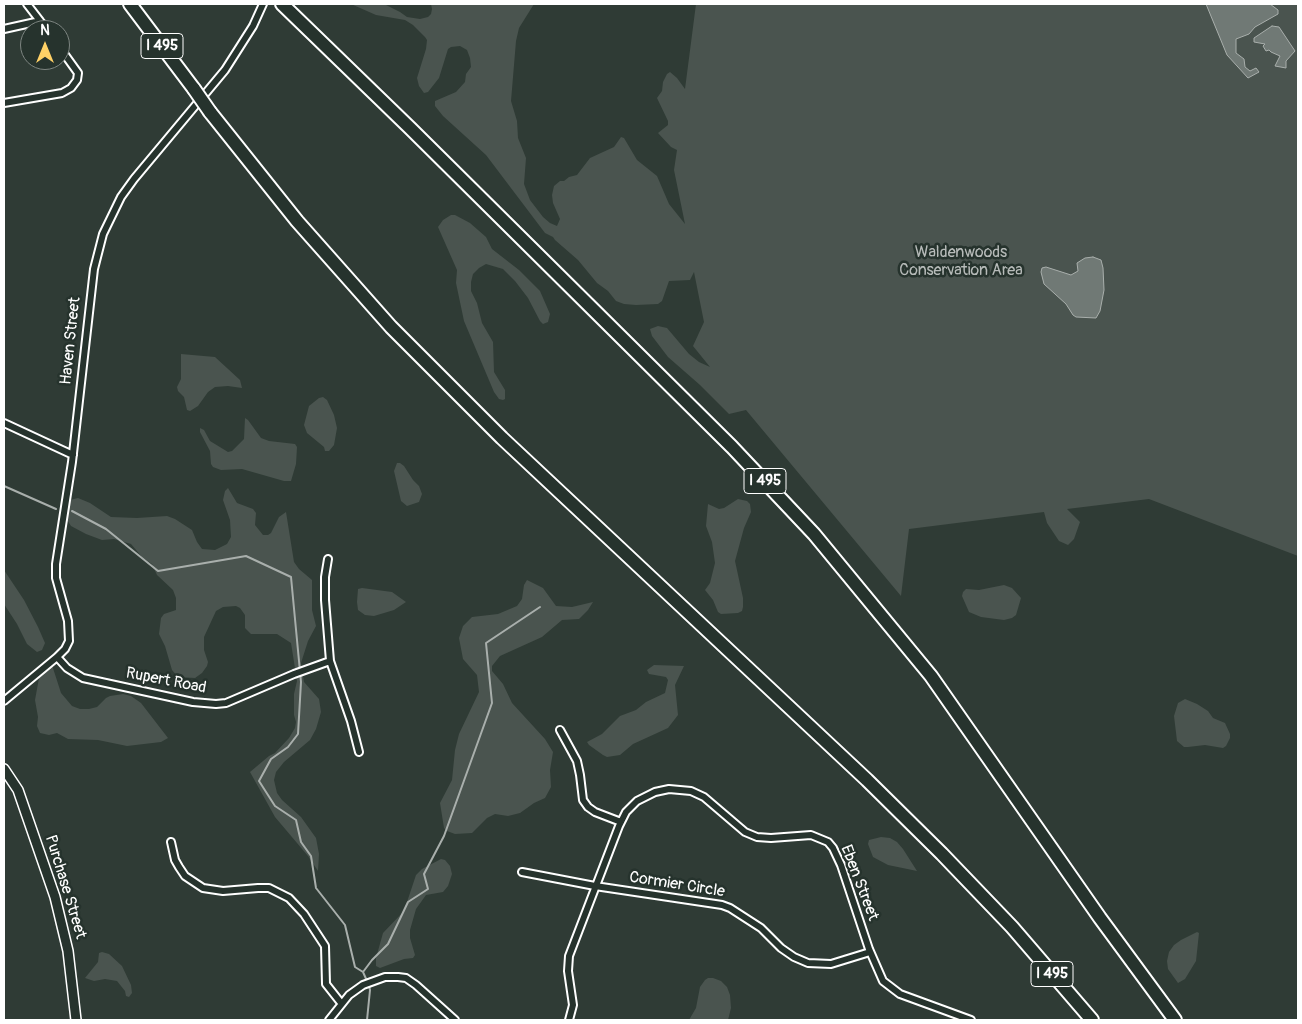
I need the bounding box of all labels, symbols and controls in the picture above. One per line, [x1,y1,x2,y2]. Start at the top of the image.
north arrow [20,20,70,70]
text: N [40,22,50,39]
road number: I 495 [141,34,183,58]
park label: Waldenwoods Conservation Area [899,243,1023,281]
street label: Haven Street [57,296,85,386]
road number: I 495 [744,468,786,494]
street label: Rupert Road [124,664,208,698]
street label: Purchase Street [40,833,90,941]
street label: Eben Street [836,842,882,924]
street label: Cormier Circle [628,868,726,902]
road number: I 495 [1031,962,1073,986]

